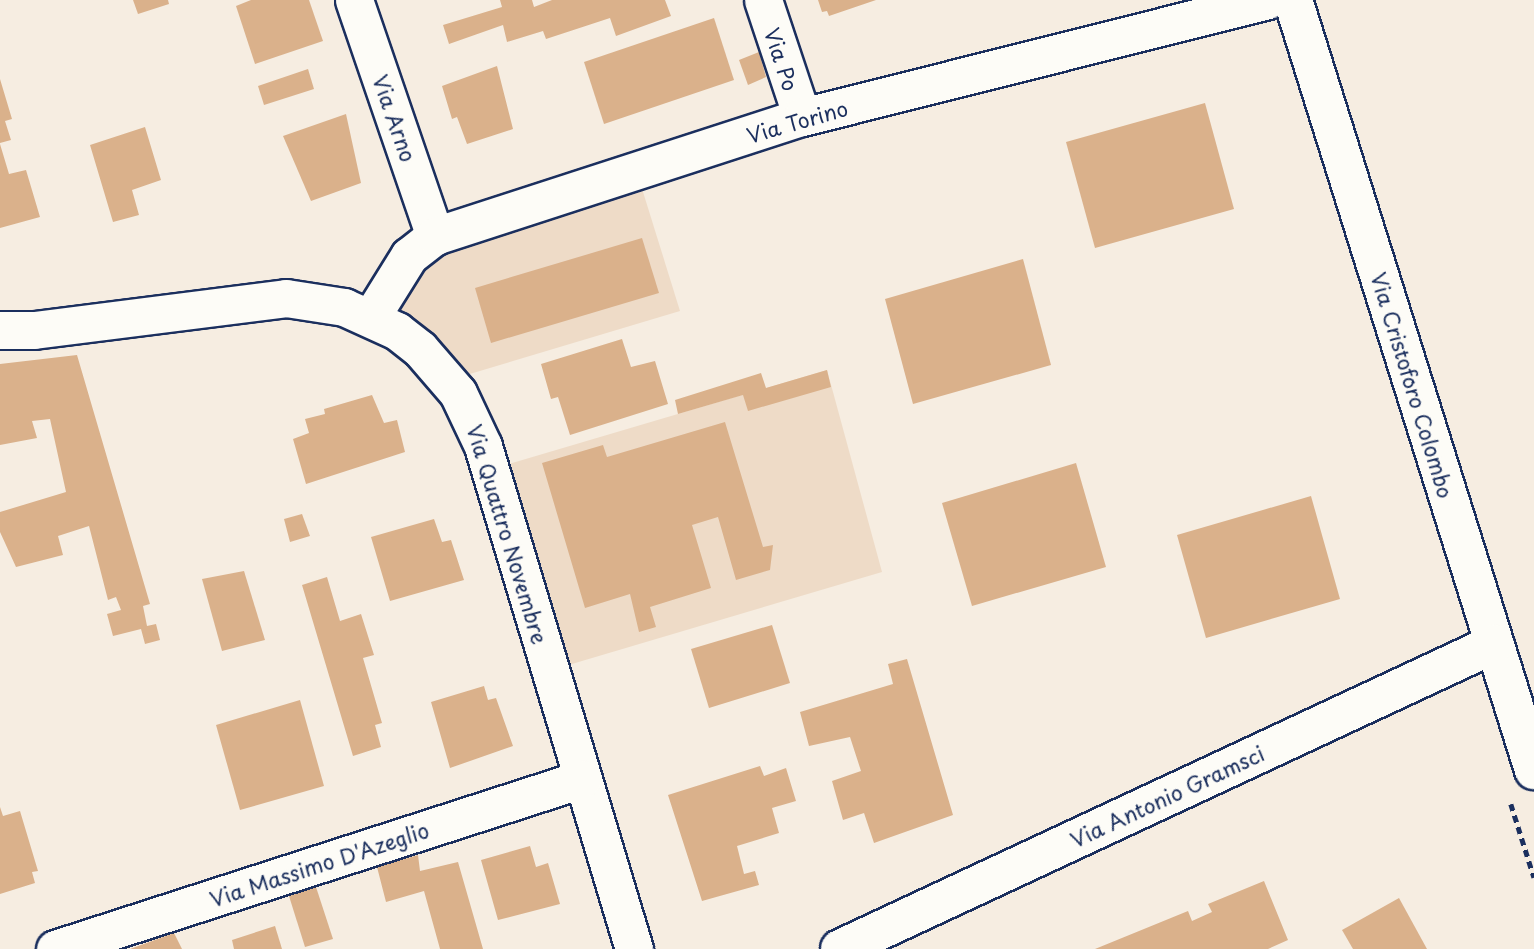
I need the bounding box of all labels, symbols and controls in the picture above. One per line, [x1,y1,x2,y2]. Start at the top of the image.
street label: Via Po [760,25,804,93]
street label: Via Arno [368,71,422,165]
street label: Via Torino [744,95,850,147]
street label: Via Cristoforo Colombo [1367,269,1459,501]
street label: Via Quattro Novembre [463,421,553,647]
street label: Via Antonio Gramsci [1066,740,1268,852]
street label: Via Massimo D'Azeglio [206,817,432,911]

